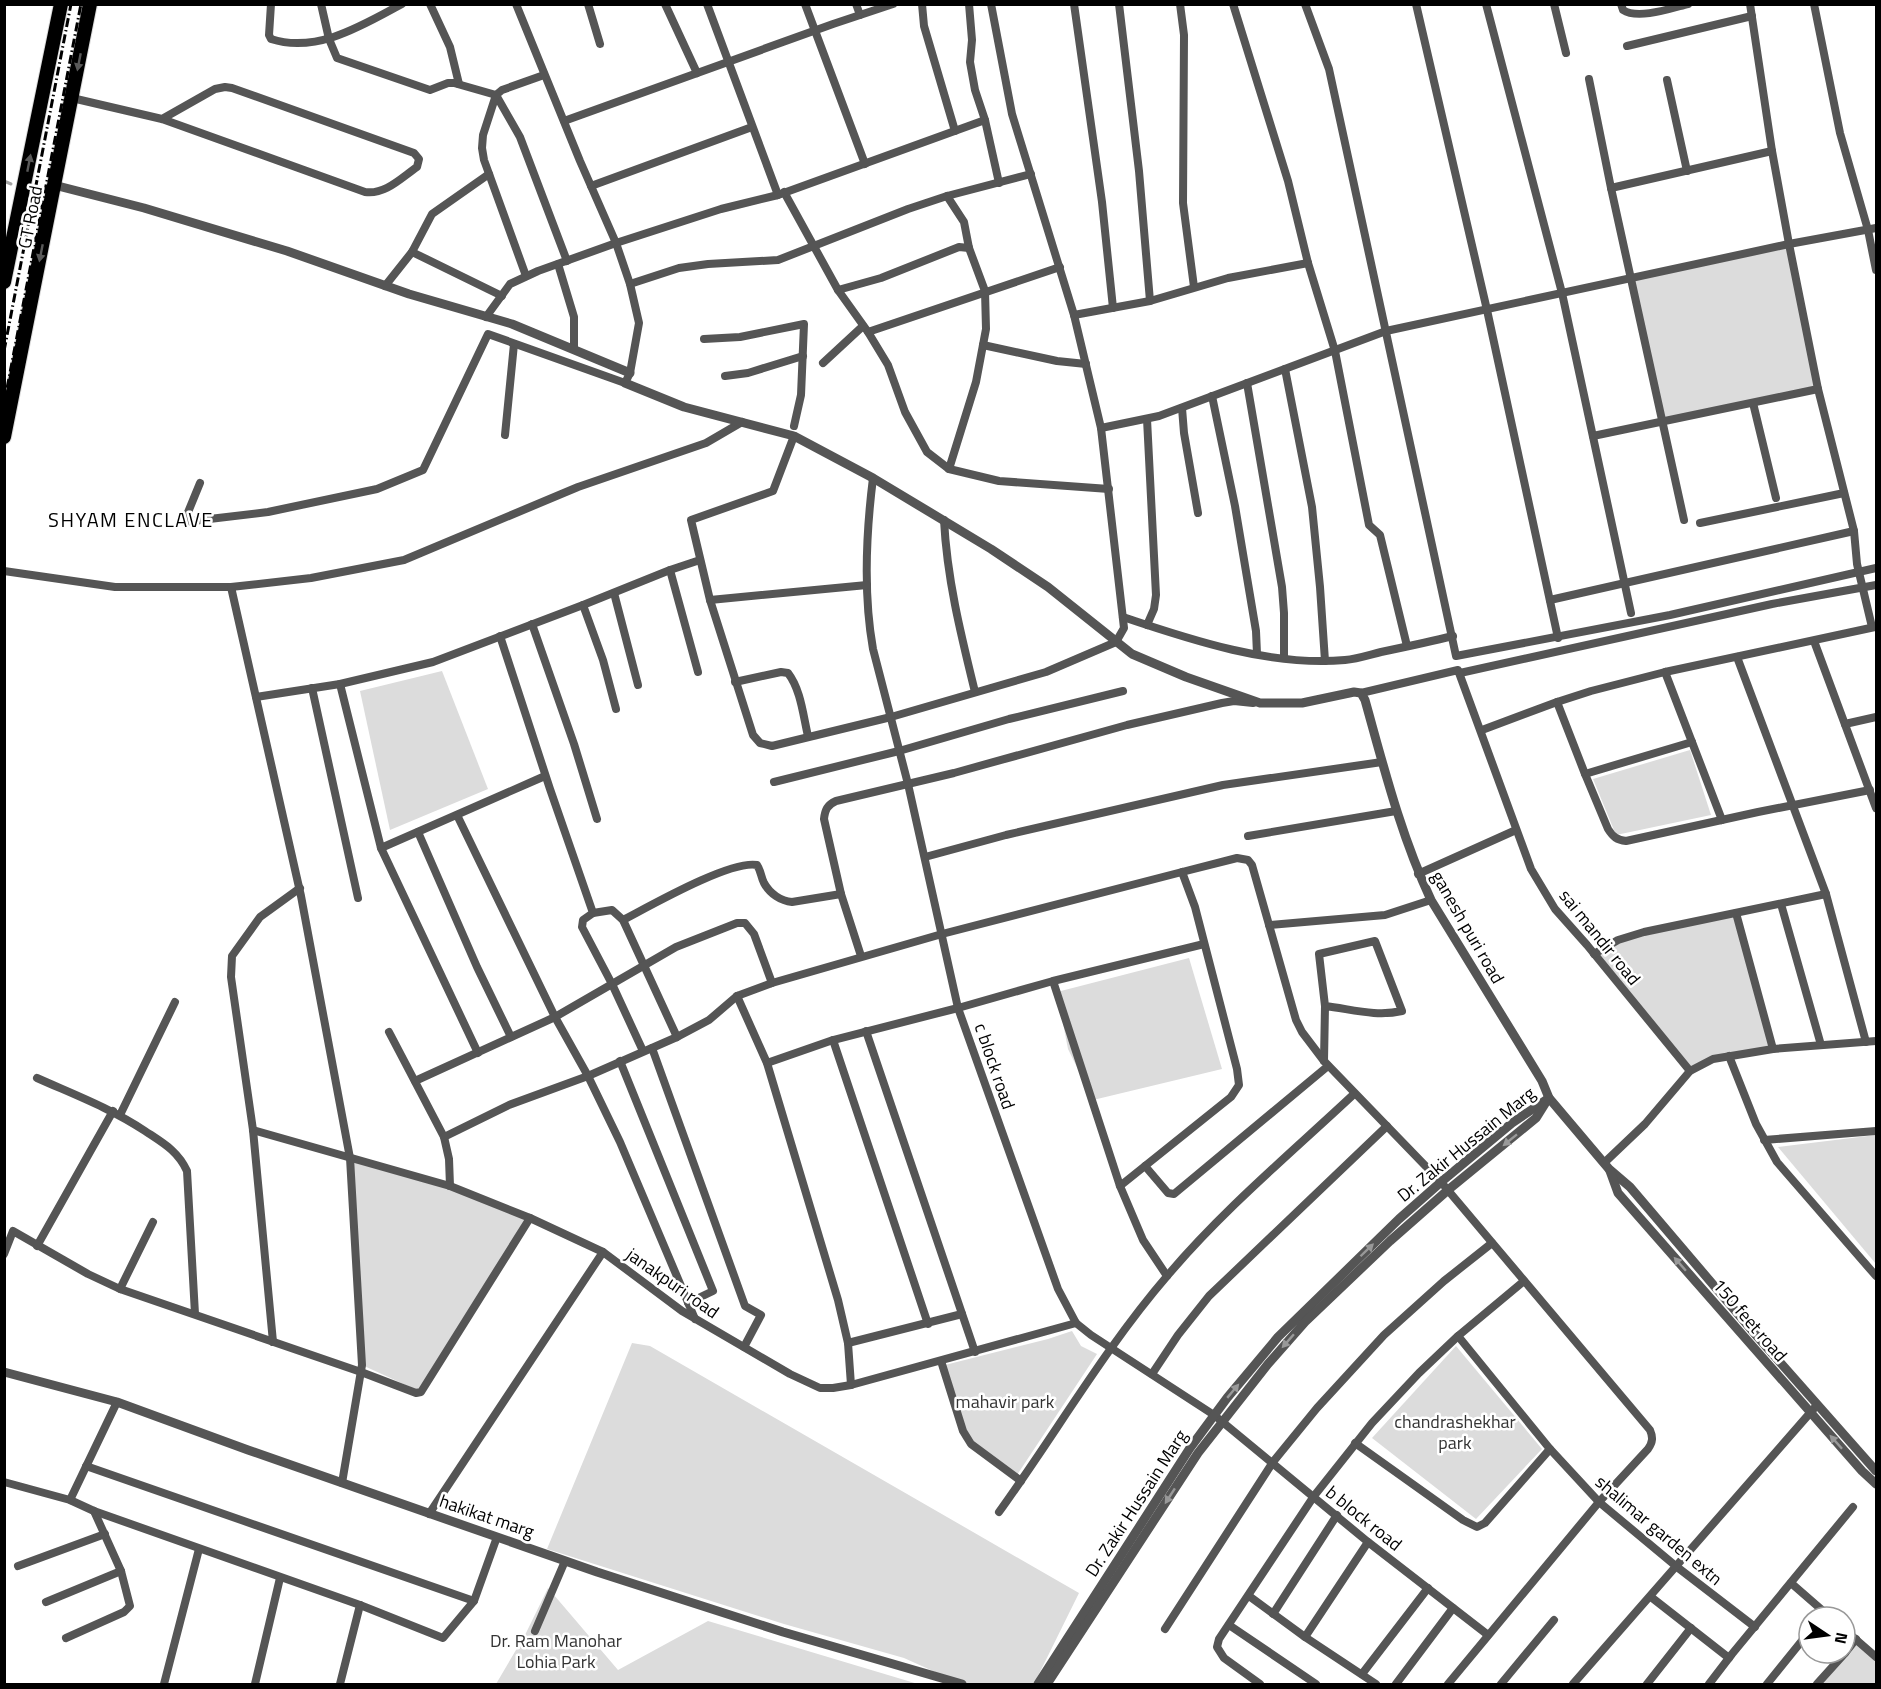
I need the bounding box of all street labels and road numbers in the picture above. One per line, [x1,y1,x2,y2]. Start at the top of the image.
street label: GT Road [11,183,49,251]
street label: ganesh puri road [1425,866,1511,988]
street label: sai mandir road [1553,883,1647,991]
street label: c block road [968,1019,1022,1113]
street label: Dr. Zakir Hussain Marg [1391,1080,1541,1208]
street label: janakpuri road [620,1241,725,1325]
street label: 150 feet road [1706,1272,1794,1368]
street label: Dr. Zakir Hussain Marg [1078,1424,1194,1582]
street label: shalimar garden extn [1589,1469,1729,1591]
street label: b block road [1320,1479,1408,1557]
street label: hakikat marg [436,1487,538,1545]

